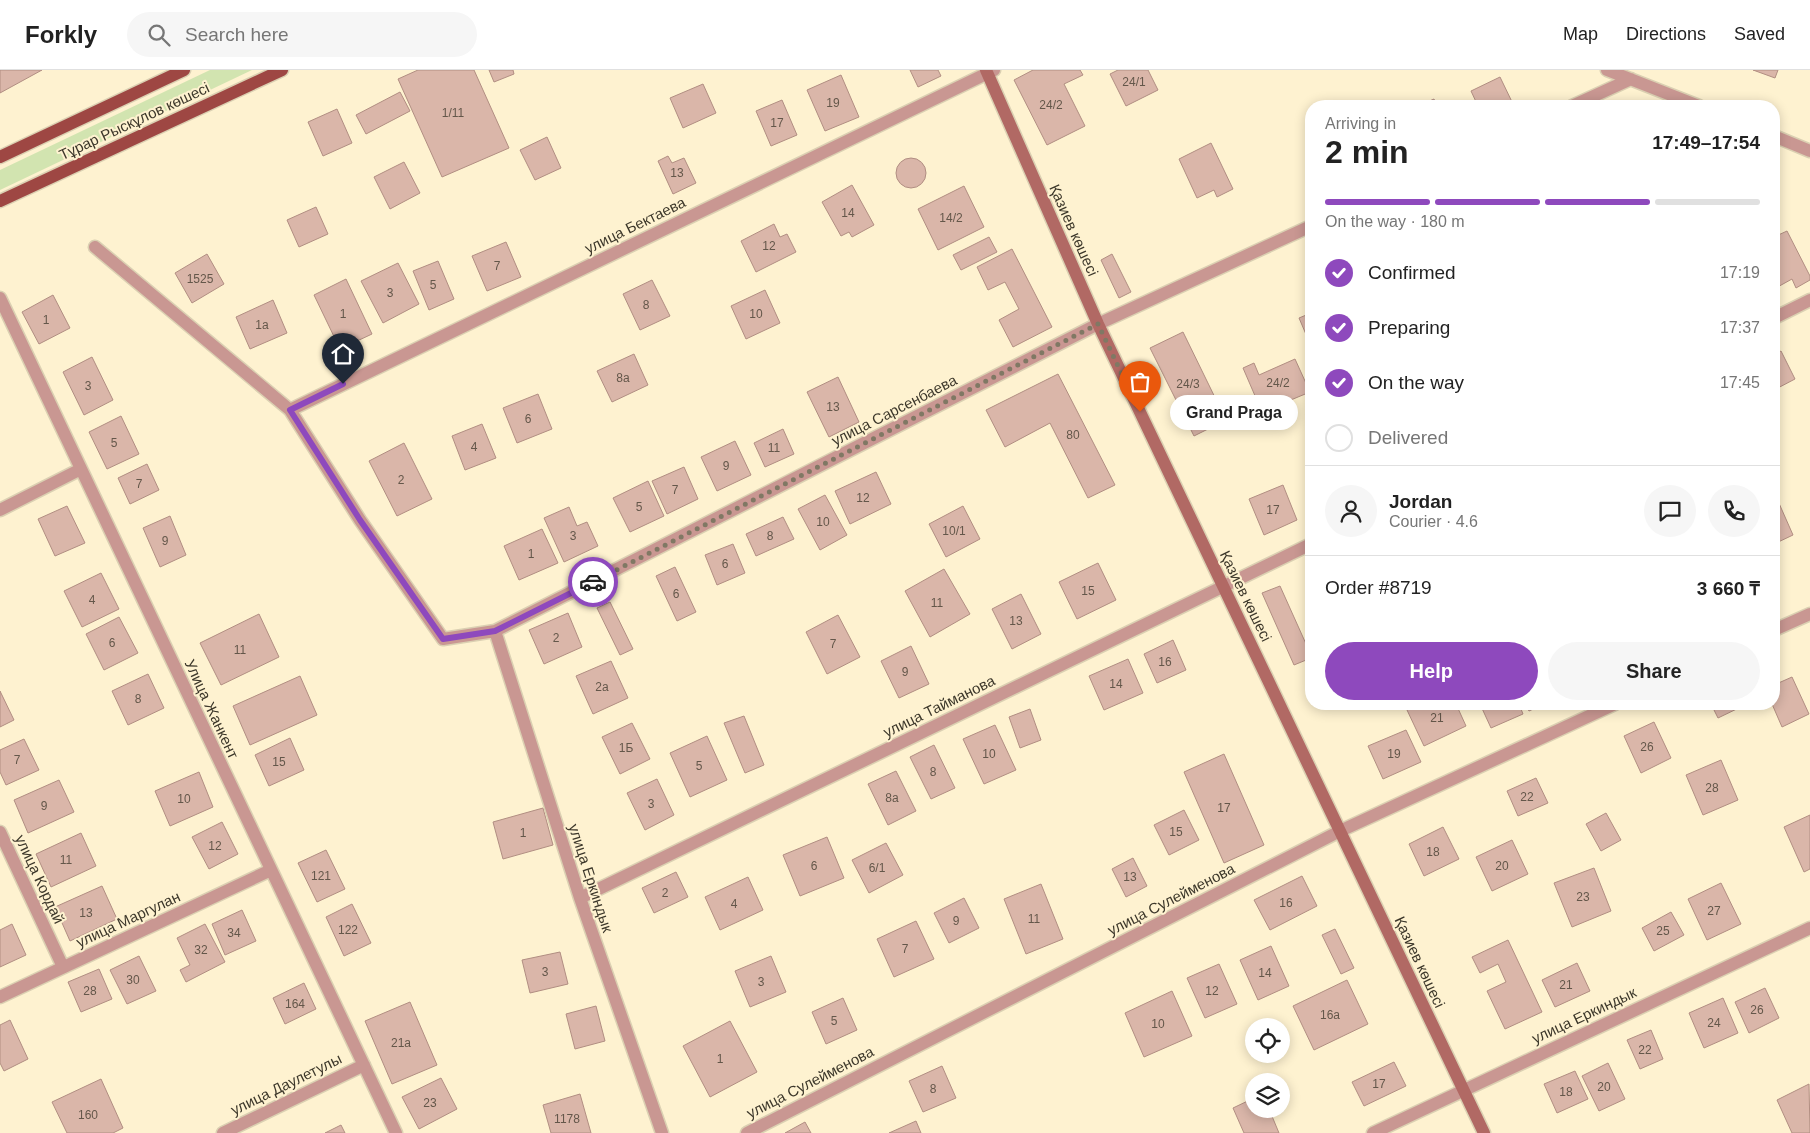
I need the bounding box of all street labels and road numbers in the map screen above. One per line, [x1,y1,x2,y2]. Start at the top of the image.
street label: Тұрар Рыскұлов көшесі [56,79,212,163]
street label: Қазиев көшесі [1046,181,1102,279]
street label: улица Бектаева [582,193,689,257]
street label: улица Сарсенбаева [829,371,960,449]
street label: Қазиев көшесі [1217,548,1275,644]
street label: Улица Жанкент [182,657,242,761]
street label: улица Тайманова [880,671,998,740]
street label: улица Еркиндык [565,822,617,935]
street label: улица Кордай [12,832,68,926]
street label: улица Сулейменова [1105,859,1238,938]
street label: улица Маргулан [73,887,183,951]
street label: Қазиев көшесі [1391,914,1449,1010]
street label: улица Еркиндык [1529,983,1639,1047]
street label: улица Сулейменова [744,1042,877,1121]
street label: улица Даулетулы [228,1050,344,1118]

